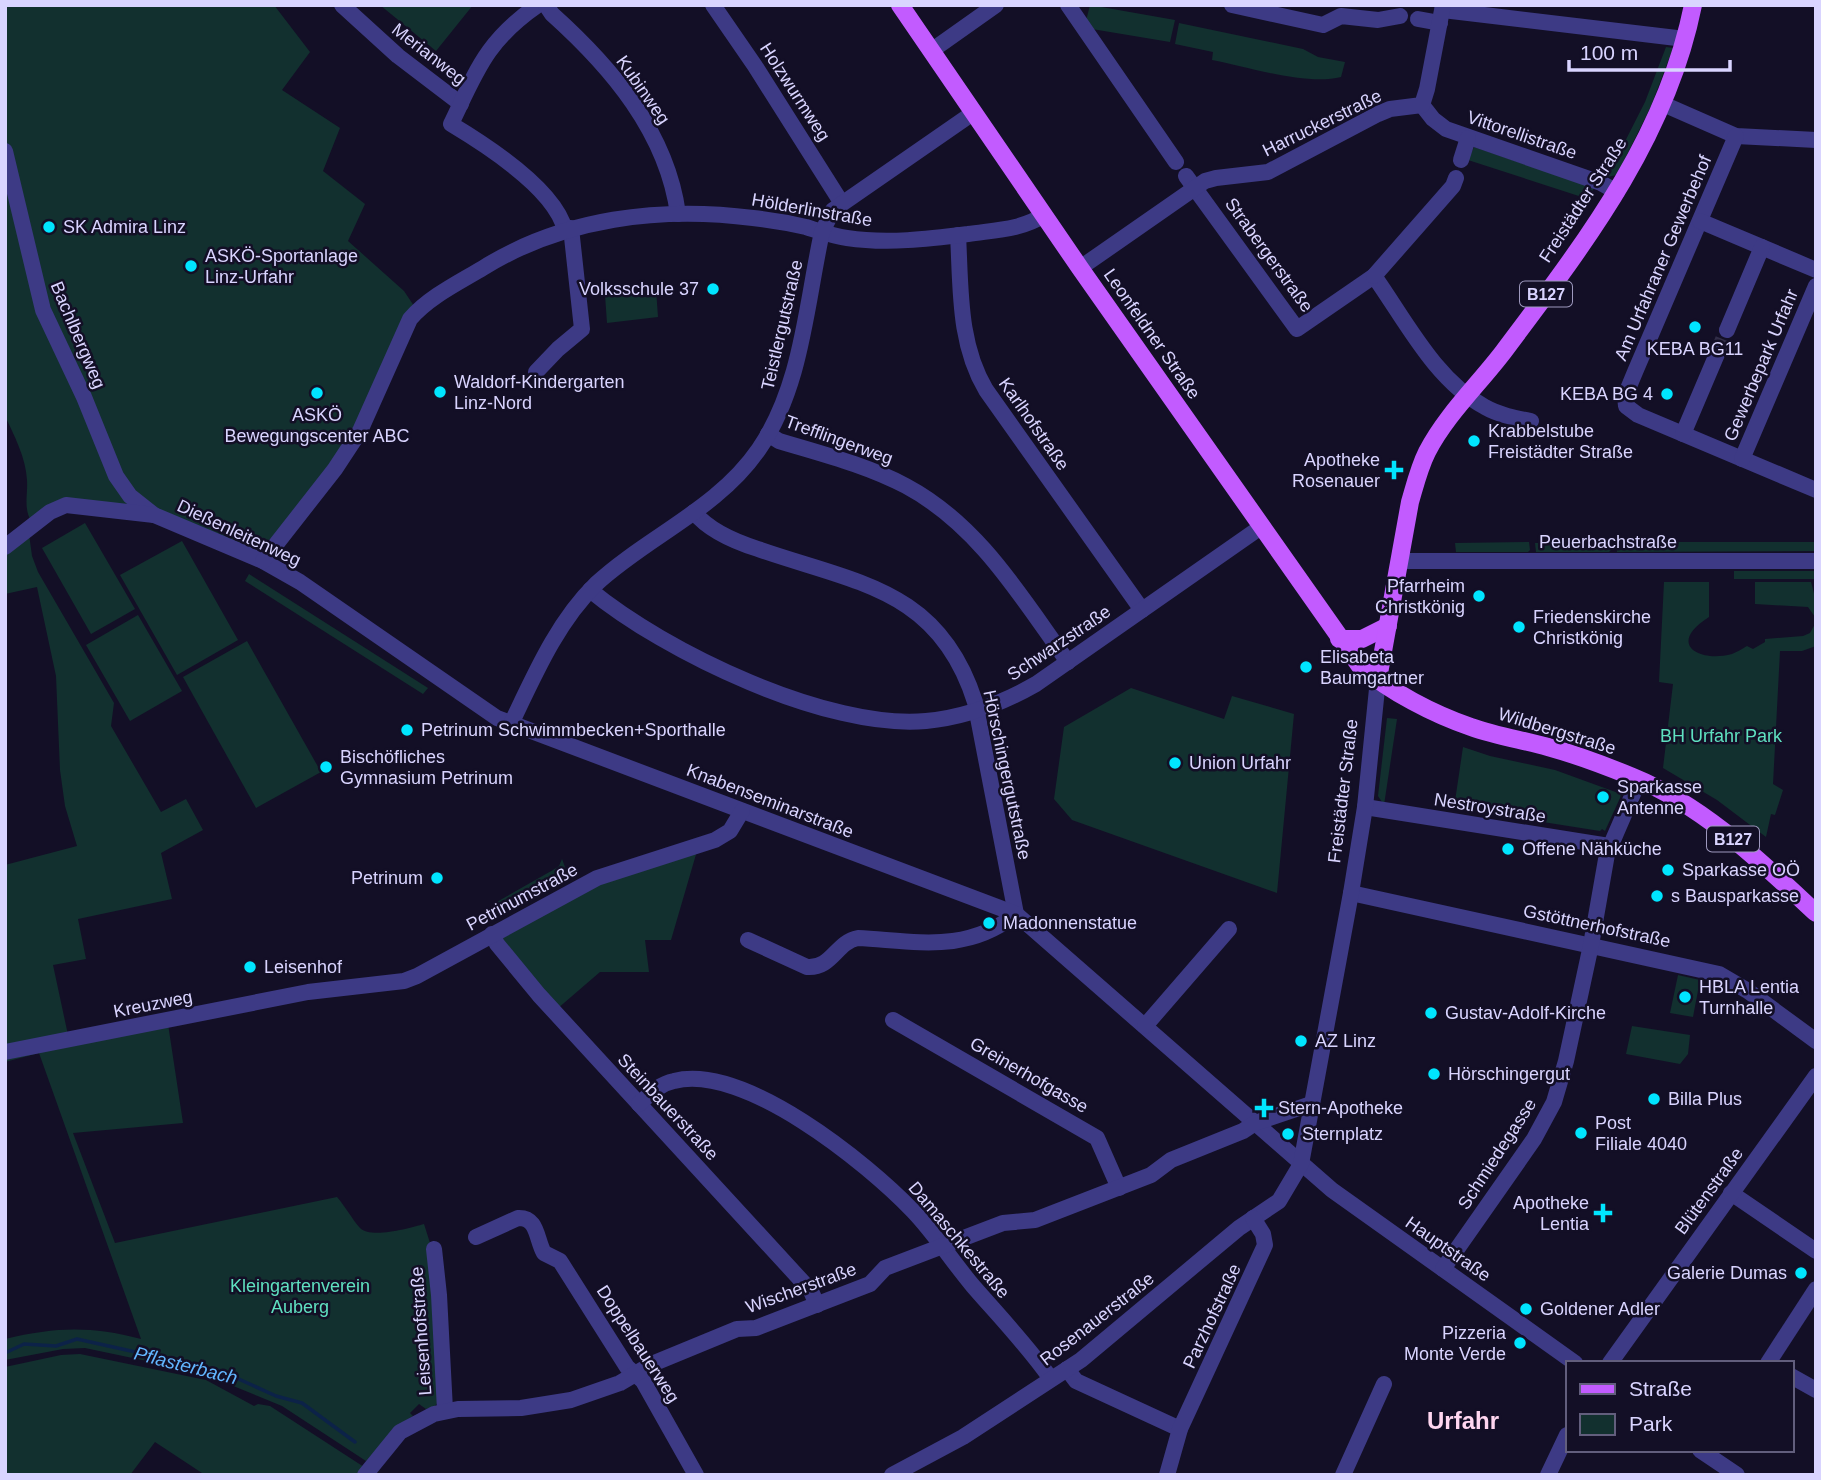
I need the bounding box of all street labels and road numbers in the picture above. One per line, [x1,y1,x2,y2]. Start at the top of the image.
street label: Merianweg [388,19,470,89]
street label: Holzwurmweg [756,39,834,145]
street label: Kubinweg [612,52,674,128]
street label: Harruckerstraße [1259,86,1385,160]
street label: Vittorellistraße [1465,107,1579,163]
street label: Freistädter Straße [1535,134,1631,266]
street label: Am Urfahraner Gewerbehof [1611,151,1716,364]
street label: Hölderlinstraße [750,190,874,230]
street label: Strabergerstraße [1221,194,1317,316]
street label: Teistlergutstraße [757,258,807,392]
street label: Leonfeldner Straße [1100,265,1204,403]
street label: Bachlbergweg [47,279,109,391]
road number: B127 [1520,282,1572,306]
street label: Gewerbepark Urfahr [1720,286,1802,444]
street label: Karlhofstraße [995,374,1073,474]
street label: Trefflingerweg [782,411,896,469]
street label: Dießenleitenweg [174,496,304,570]
street label: Peuerbachstraße [1539,532,1677,552]
street label: Schwarzstraße [1004,601,1114,685]
street label: Hörschingergutstraße [979,688,1035,862]
street label: Wildbergstraße [1496,704,1618,758]
street label: Freistädter Straße [1324,718,1362,864]
street label: Knabenseminarstraße [684,760,856,842]
street label: Nestroystraße [1433,789,1547,827]
road number: B127 [1707,826,1759,852]
street label: Petrinumstraße [463,859,581,935]
street label: Gstöttnerhofstraße [1522,901,1672,951]
street label: Kreuzweg [112,987,194,1021]
street label: Greinerhofgasse [966,1033,1092,1117]
street label: Steinbauerstraße [614,1050,722,1164]
street label: Schmiedegasse [1454,1095,1540,1213]
street label: Blütenstraße [1671,1144,1747,1238]
street label: Damaschkestraße [904,1178,1014,1302]
street label: Hauptstraße [1402,1212,1494,1286]
street label: Wischerstraße [743,1259,859,1317]
street label: Parzhofstraße [1179,1261,1245,1371]
street label: Leisenhofstraße [407,1266,435,1396]
street label: Rosenauerstraße [1036,1268,1158,1370]
street label: Doppelbauerweg [593,1281,683,1407]

